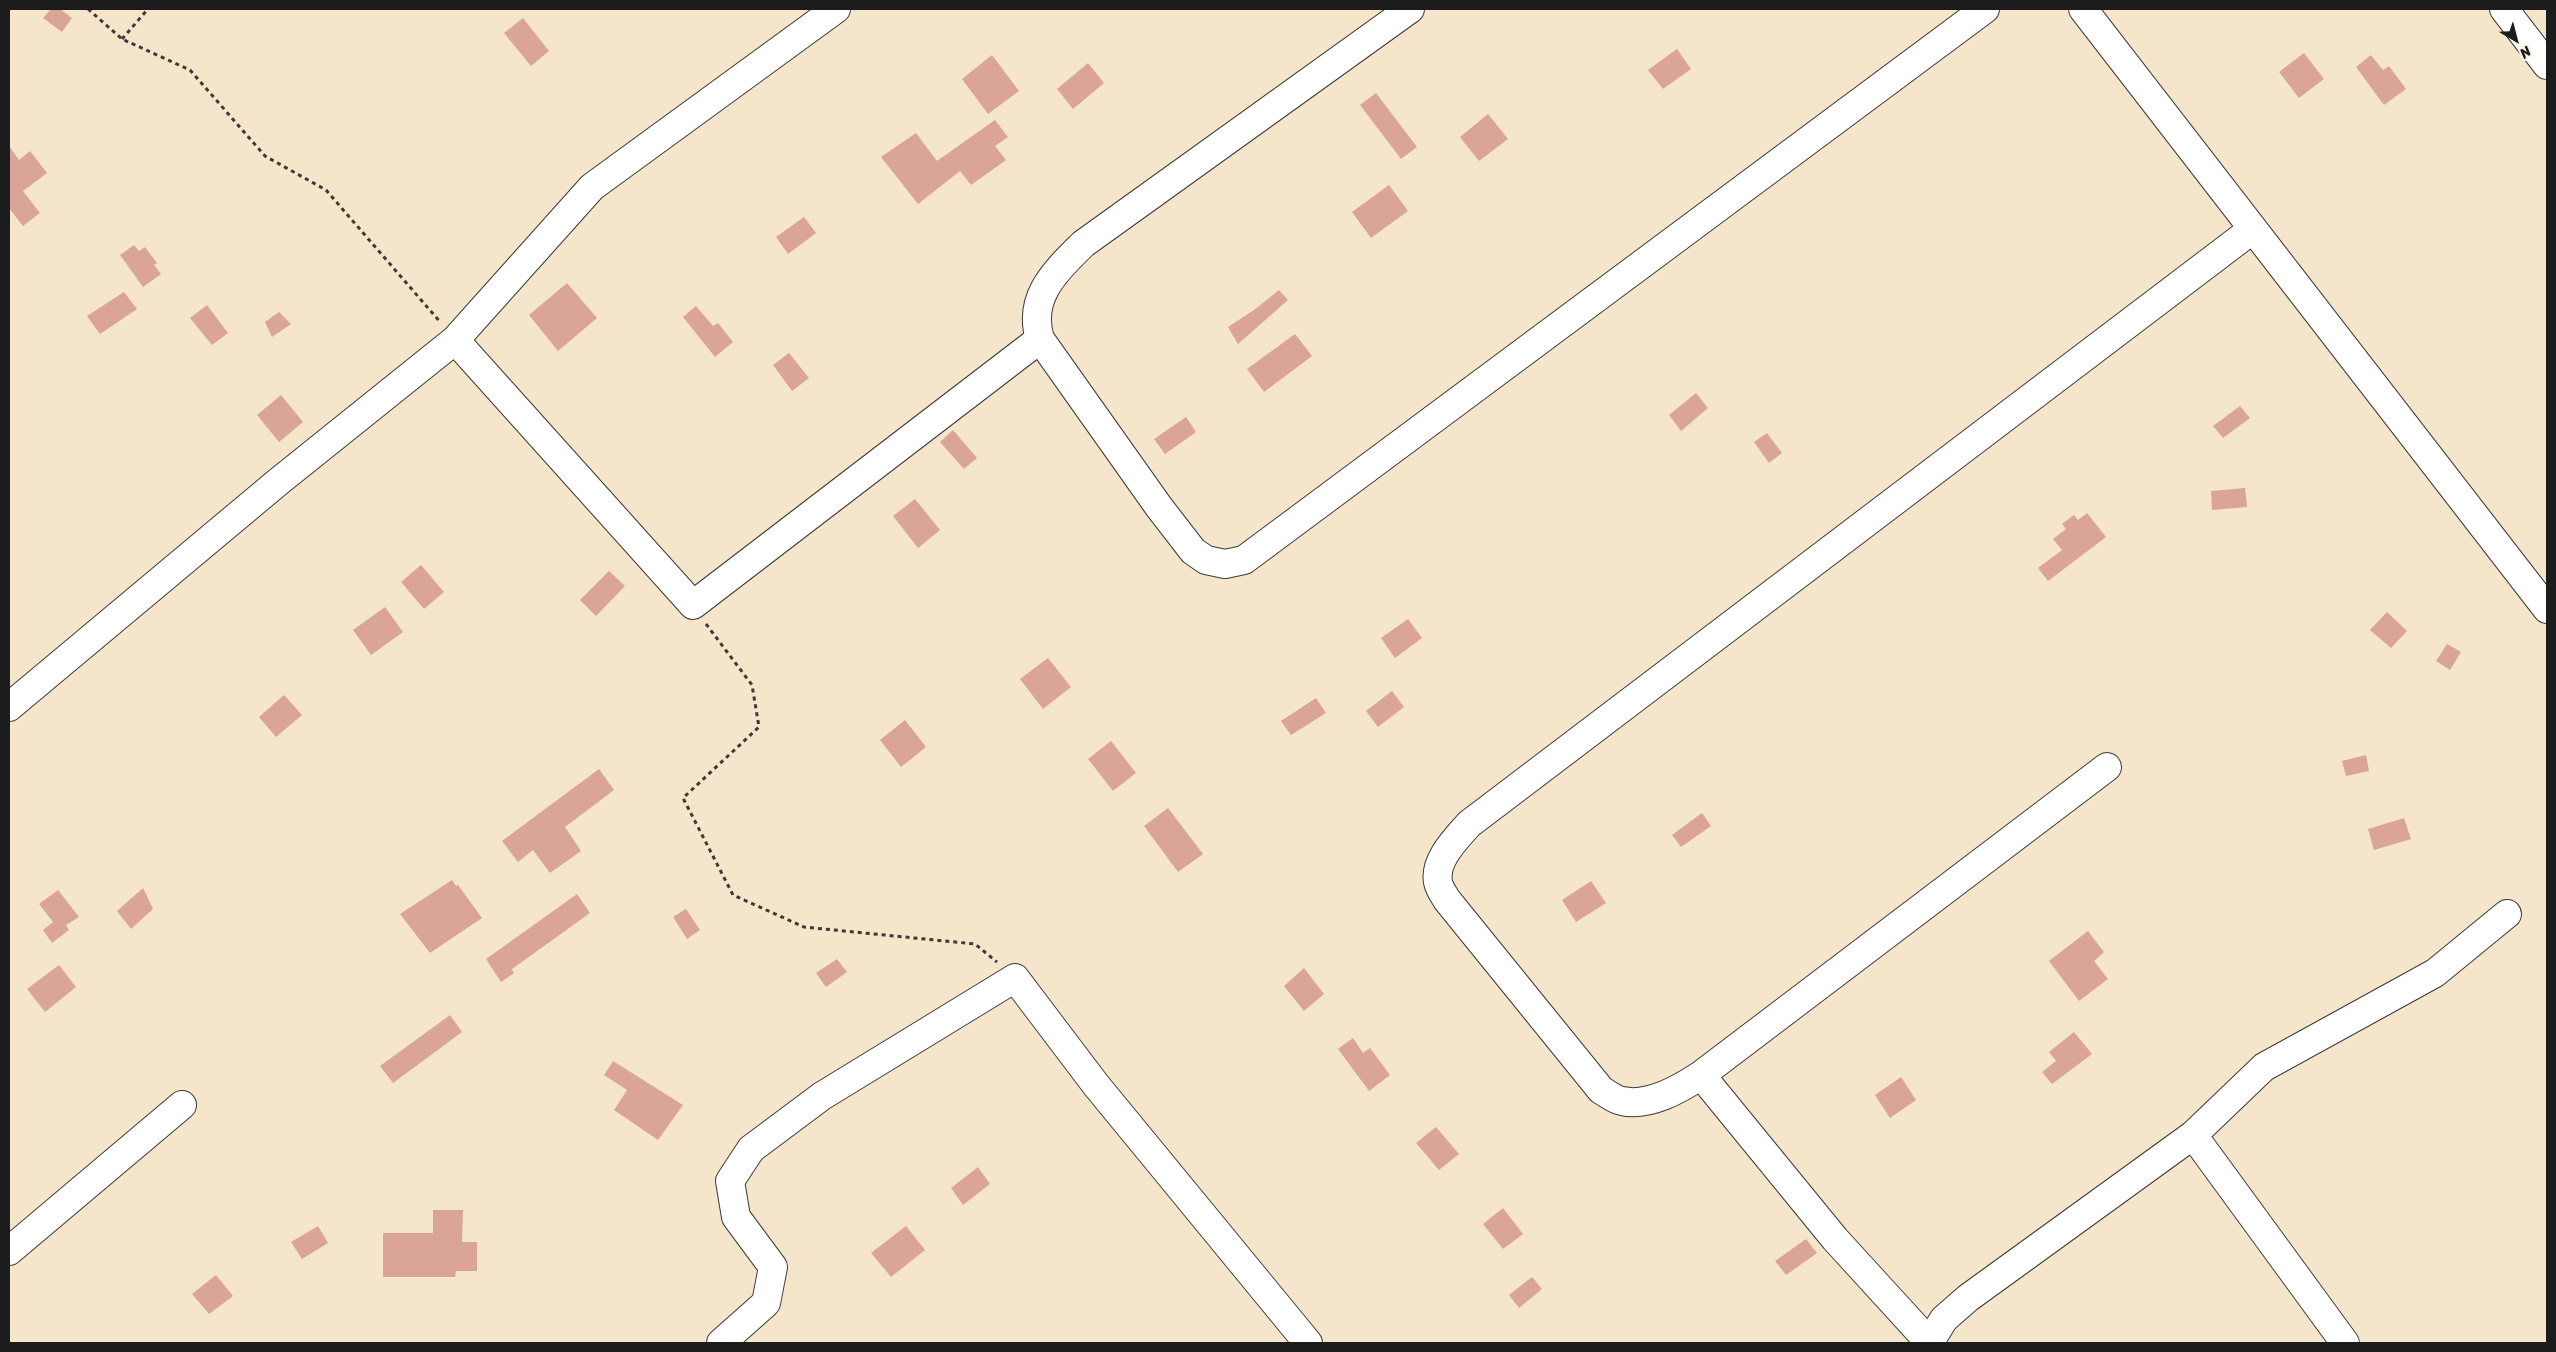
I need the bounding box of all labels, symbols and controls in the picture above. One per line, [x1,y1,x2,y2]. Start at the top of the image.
north arrow [2491,15,2541,65]
text: N [2514,39,2537,65]

